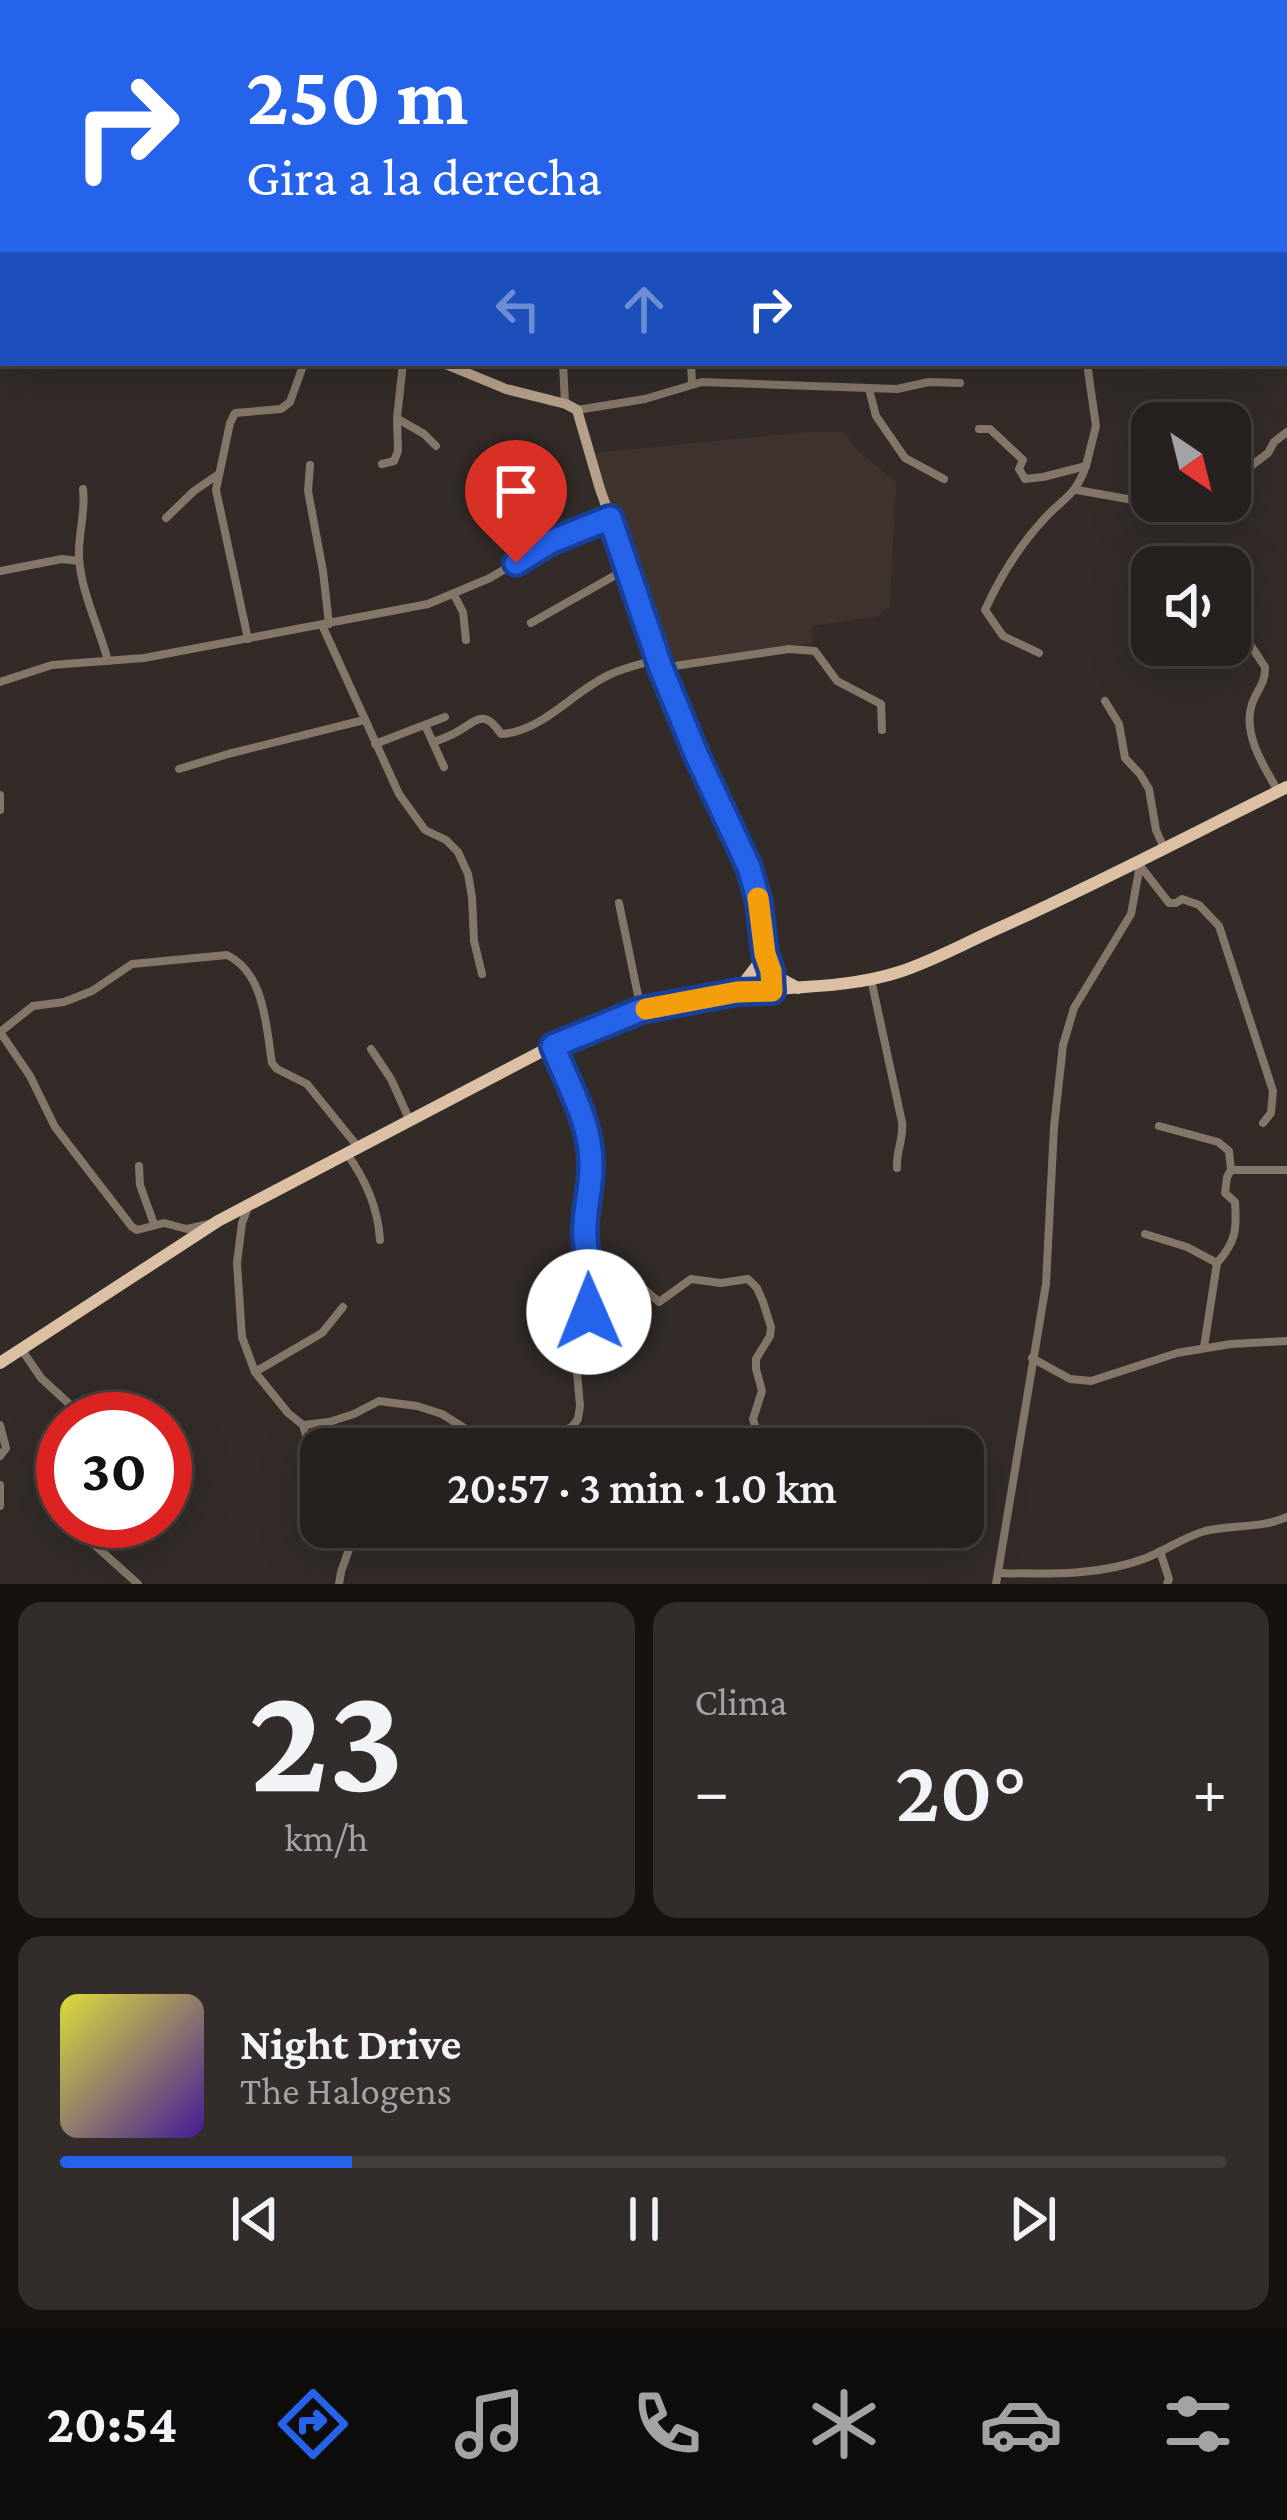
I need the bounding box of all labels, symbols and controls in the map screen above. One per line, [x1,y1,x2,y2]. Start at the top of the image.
icon: right [48,48,204,204]
text: 250 m [246,49,468,142]
text: Gira a la derecha [246,147,602,207]
icon: left [485,276,551,342]
icon: ahead [611,276,677,342]
icon: right [737,276,803,342]
north arrow [1131,402,1251,522]
map controls [1131,402,1251,666]
pin [465,440,567,563]
icon: arrive [483,458,549,524]
button: sound [1131,546,1251,666]
position arrow [526,1249,652,1375]
speed limit sign: 30 [36,1392,192,1548]
text: 20:57 · 3 min · 1.0 km [447,1463,837,1513]
text: 23 [248,1651,404,1825]
text: Clima [695,1680,787,1723]
text: 20° [895,1740,1027,1840]
text: − [695,1754,729,1827]
text: + [1192,1754,1227,1827]
text: km/h [284,1816,368,1859]
text: Night Drive [240,2019,461,2069]
text: The Halogens [240,2069,452,2112]
icon: previous [222,2186,288,2252]
icon: pause [611,2186,677,2252]
icon: next [1000,2186,1066,2252]
icon: directions [271,2382,355,2466]
icon: music [448,2382,532,2466]
icon: phone [625,2382,709,2466]
icon: climate [802,2382,886,2466]
icon: car [979,2382,1063,2466]
icon: filters [1156,2382,1240,2466]
text: 20:54 [47,2394,178,2454]

